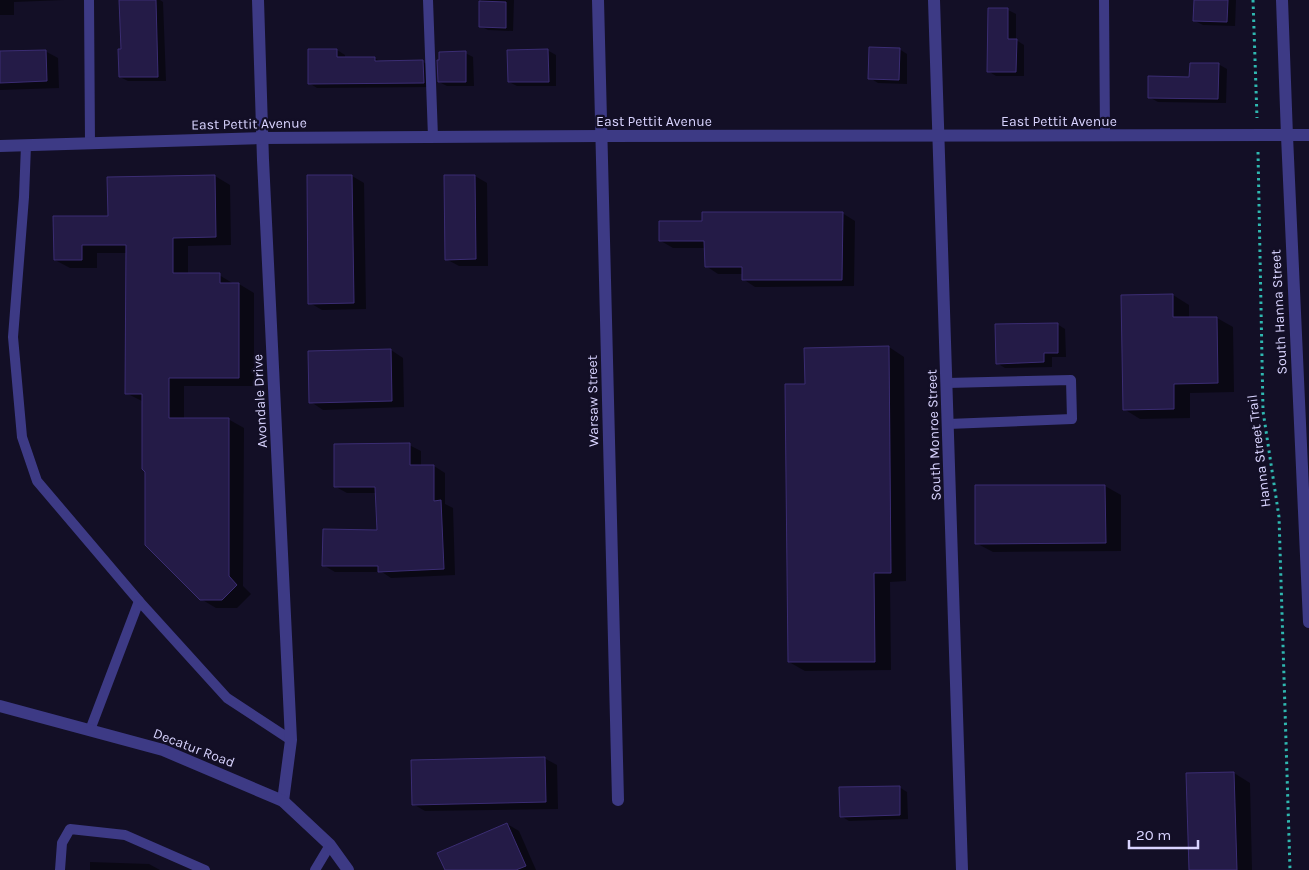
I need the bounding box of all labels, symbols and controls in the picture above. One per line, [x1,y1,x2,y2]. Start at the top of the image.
street label: East Pettit Avenue [596,113,712,130]
street label: East Pettit Avenue [1001,113,1117,130]
street label: East Pettit Avenue [191,114,307,134]
street label: South Hanna Street [1267,249,1291,375]
street label: Avondale Drive [249,354,271,448]
street label: Warsaw Street [584,355,602,447]
street label: South Monroe Street [923,369,945,501]
street label: Hanna Street Trail [1244,394,1274,508]
street label: Decatur Road [151,725,237,771]
scale bar [1129,818,1198,850]
text: 20 m [1136,826,1171,844]

